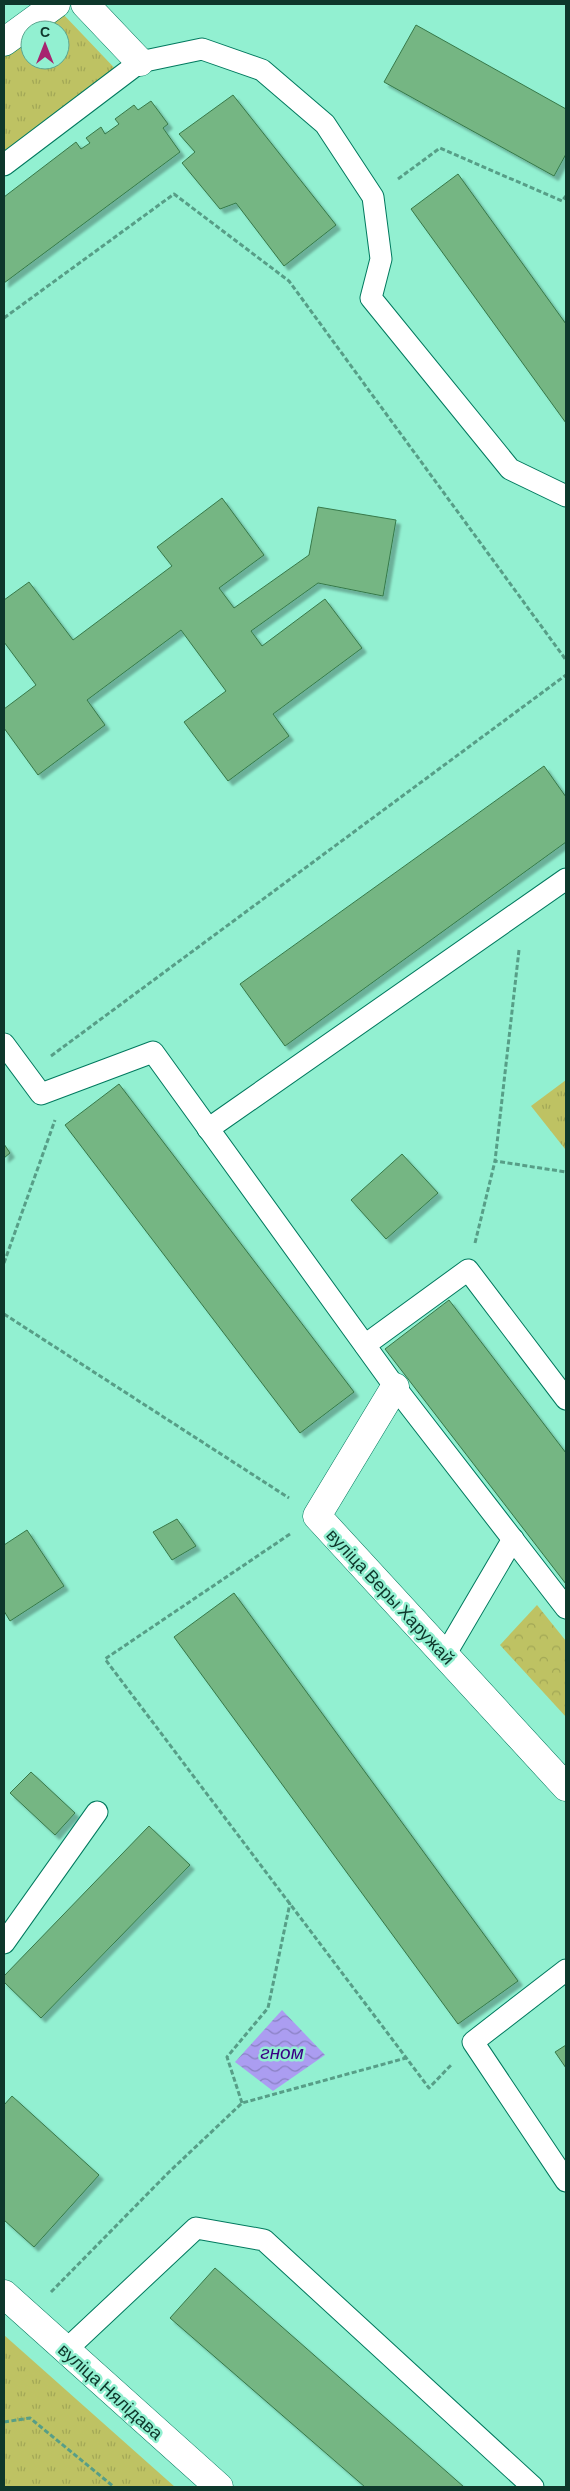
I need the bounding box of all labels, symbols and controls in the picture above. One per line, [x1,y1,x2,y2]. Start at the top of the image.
north arrow [20,20,70,70]
text: С [40,23,50,40]
street label: вуліца Веры Харужай [322,1523,460,1669]
water label: гном [260,2040,304,2063]
street label: вуліца Нялідава [54,2338,169,2444]

